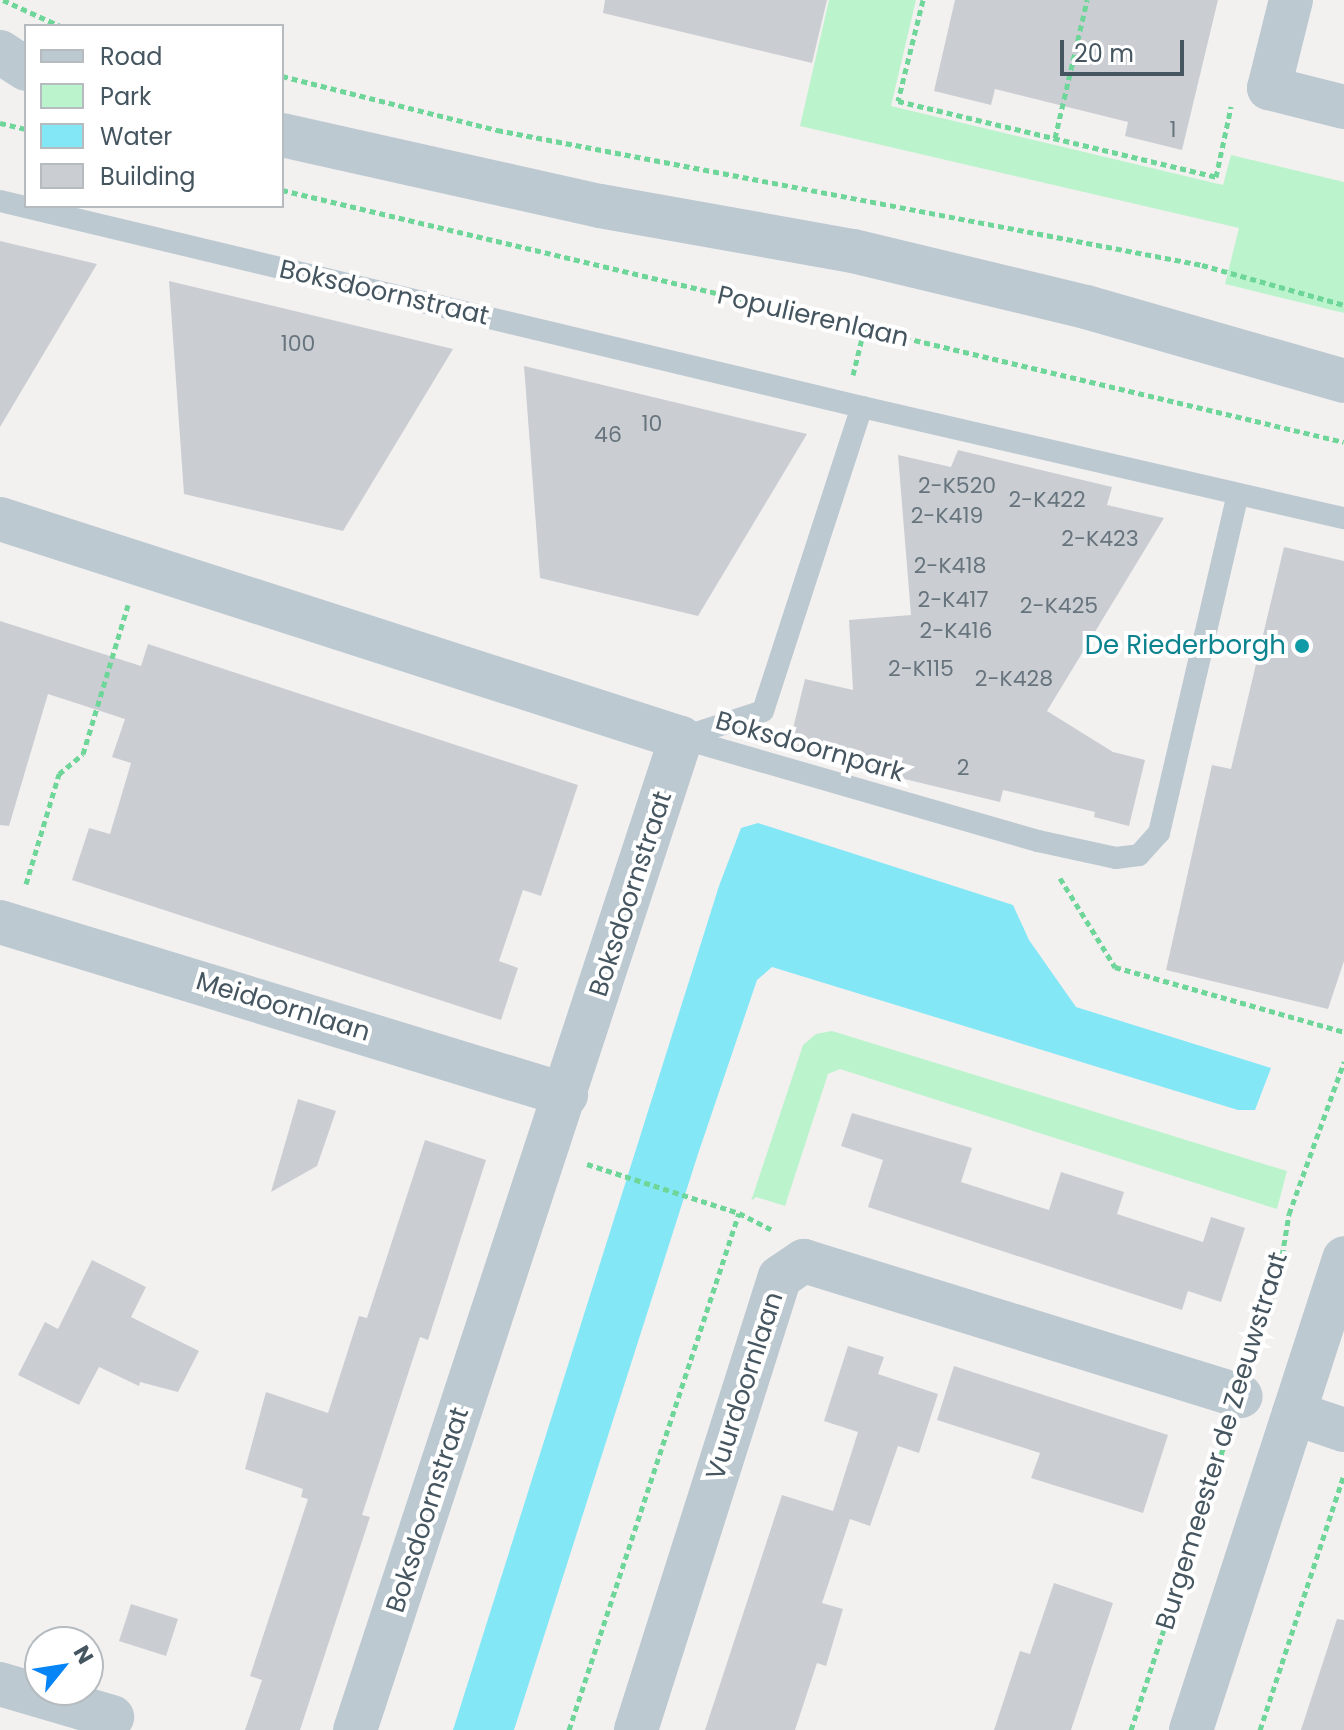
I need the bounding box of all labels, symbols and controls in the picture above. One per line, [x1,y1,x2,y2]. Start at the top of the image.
legend [24,24,284,208]
scale bar [1064,24,1188,74]
text: 20 m [1074,37,1134,70]
text: Road [100,40,162,73]
text: Park [100,80,151,113]
house number: 1 [1169,117,1177,143]
text: Water [100,120,172,153]
text: Building [100,160,196,193]
street label: Boksdoornstraat [276,254,492,332]
street label: Populierenlaan [714,280,912,354]
house number: 100 [281,331,315,357]
house number: 10 [642,411,662,437]
house number: 46 [594,422,622,448]
house number: 2-K520 [918,473,996,499]
house number: 2-K422 [1008,487,1086,513]
house number: 2-K419 [911,503,983,529]
house number: 2-K423 [1061,526,1139,552]
house number: 2-K418 [914,553,986,579]
house number: 2-K417 [918,587,988,613]
house number: 2-K425 [1020,593,1098,619]
house number: 2-K416 [920,618,992,644]
place label: De Riederborgh [1085,630,1286,662]
marker: De Riederborgh [1293,637,1311,655]
house number: 2-K115 [888,656,954,682]
house number: 2-K428 [975,666,1053,692]
street label: Boksdoornpark [712,705,908,789]
house number: 2 [957,755,969,781]
street label: Boksdoornstraat [583,787,679,1001]
street label: Meidoornlaan [192,966,374,1048]
street label: Burgemeester de Zeeuwstraat [1150,1249,1294,1633]
street label: Vuurdoornlaan [700,1288,790,1484]
street label: Boksdoornstraat [380,1403,476,1617]
north arrow [24,1626,104,1706]
text: N [66,1640,101,1670]

